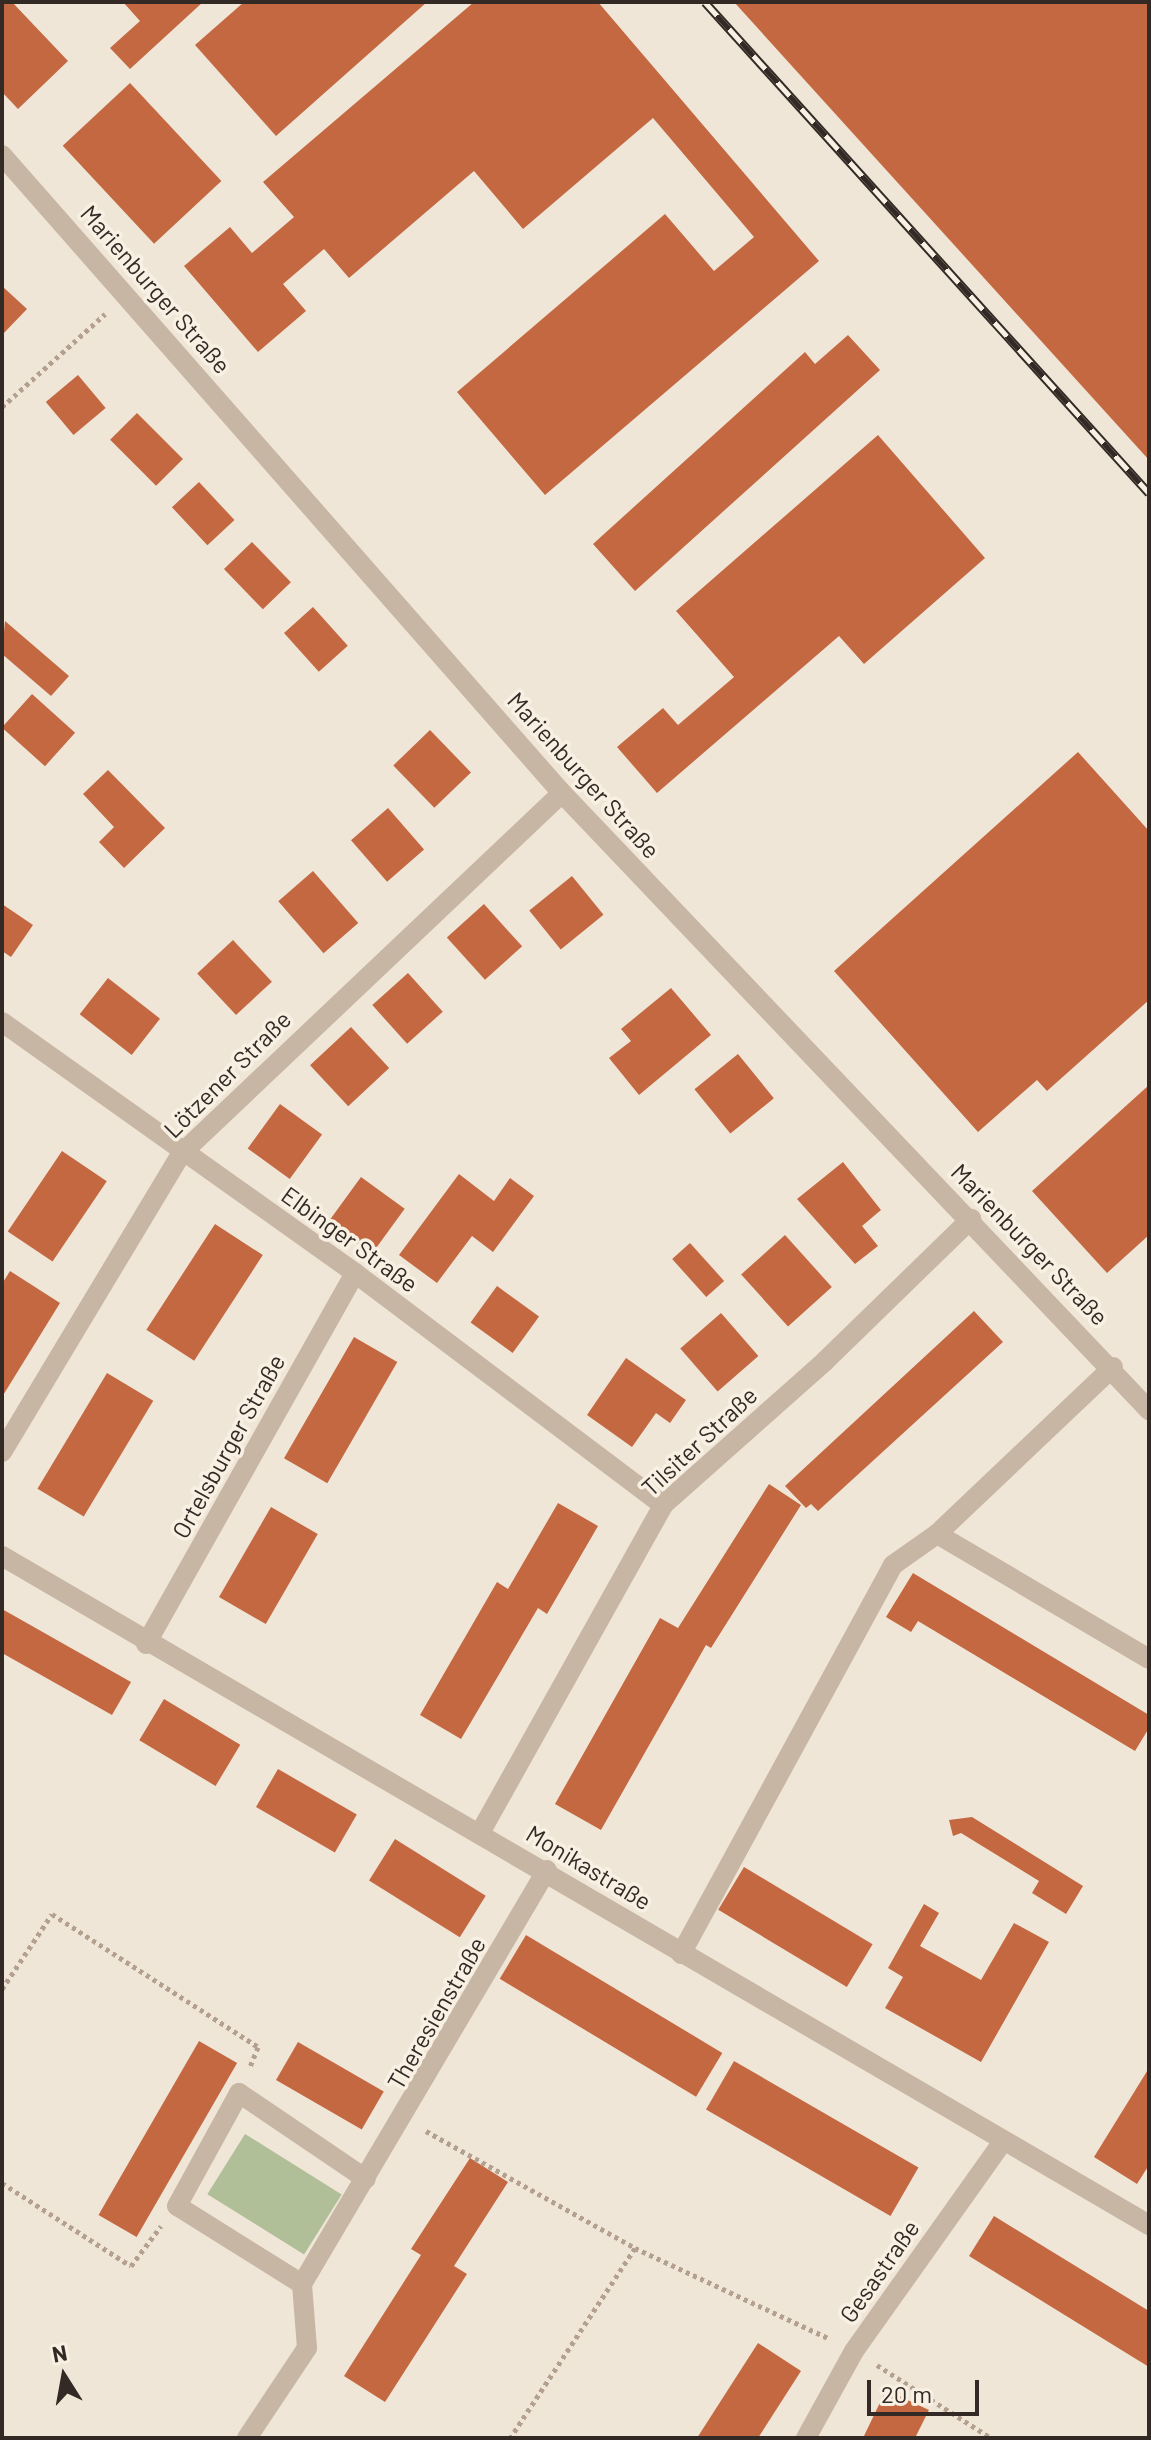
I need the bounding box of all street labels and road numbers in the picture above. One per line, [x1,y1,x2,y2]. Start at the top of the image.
street label: Marienburger Straße [75,199,237,379]
street label: Marienburger Straße [502,686,666,864]
street label: Lötzener Straße [158,1005,296,1143]
street label: Marienburger Straße [946,1157,1114,1331]
street label: Elbinger Straße [276,1180,424,1298]
street label: Ortelsburger Straße [166,1349,290,1543]
street label: Tilsiter Straße [635,1380,763,1502]
street label: Monikastraße [521,1818,657,1916]
street label: Theresienstraße [381,1932,491,2094]
street label: Gesastraße [833,2214,925,2328]

